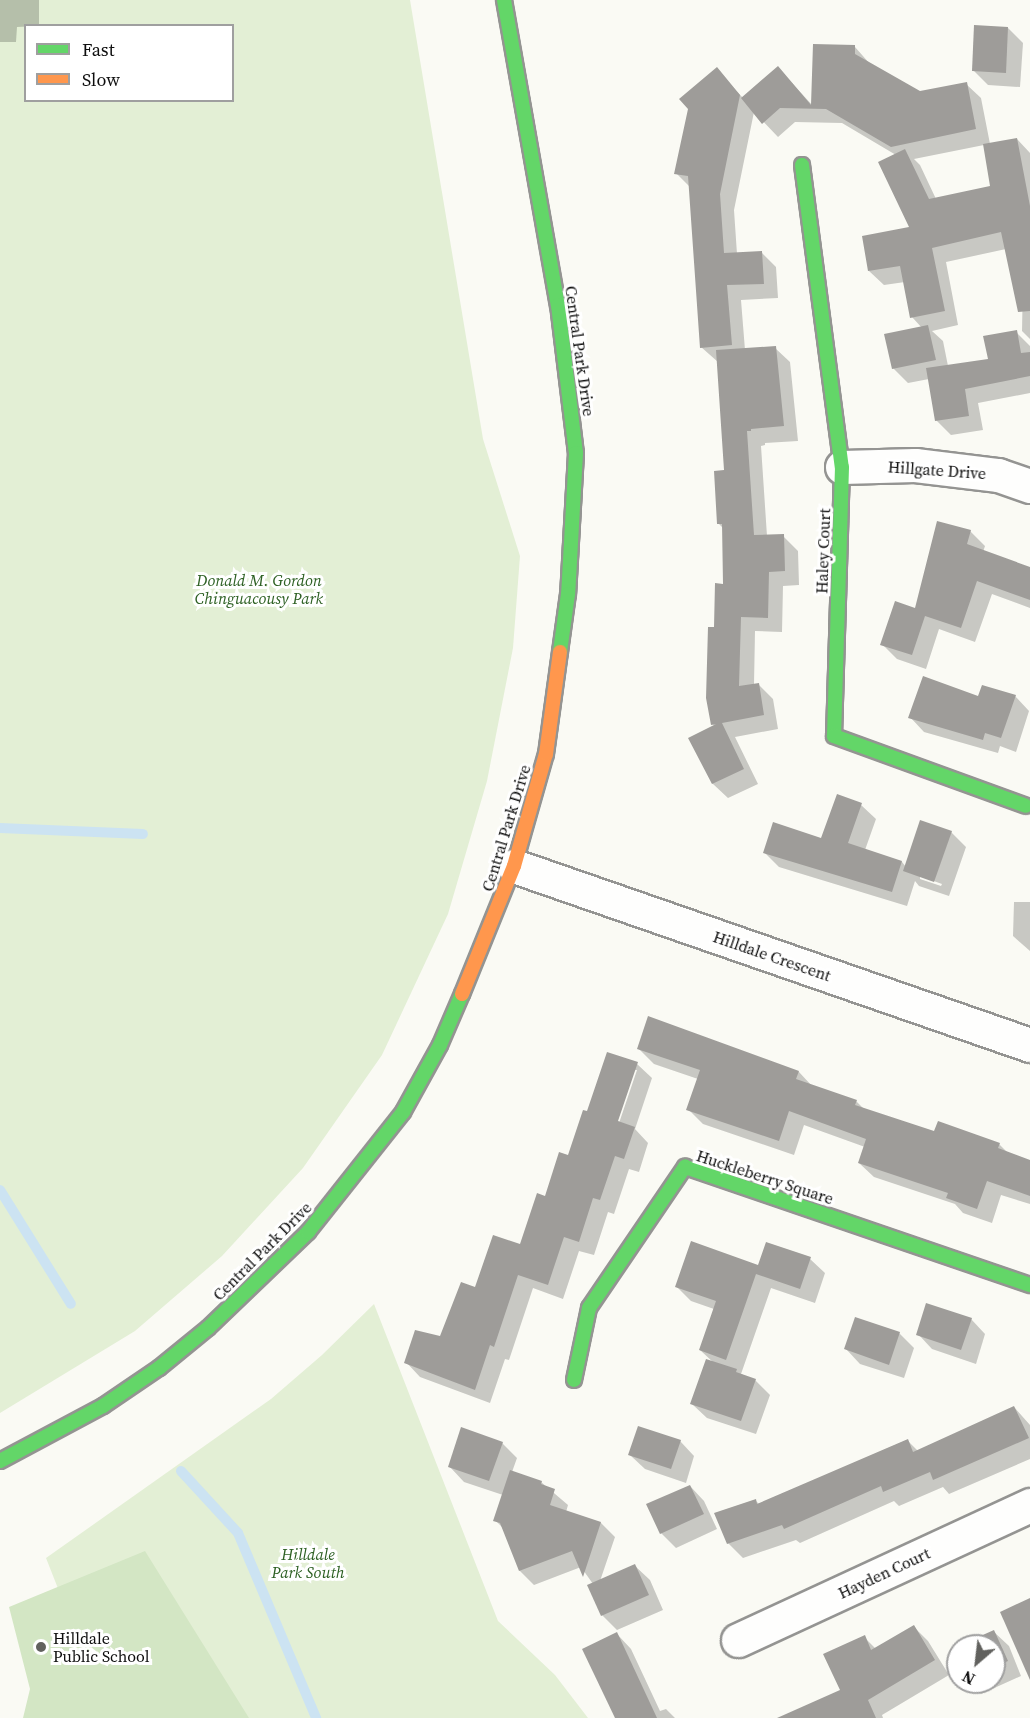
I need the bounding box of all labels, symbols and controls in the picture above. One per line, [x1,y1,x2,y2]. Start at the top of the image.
legend [24,24,234,102]
text: Fast [82,37,115,62]
text: Slow [82,67,120,92]
street label: Central Park Drive [561,285,599,417]
street label: Hillgate Drive [887,457,987,483]
street label: Haley Court [812,508,834,594]
park label: Donald M. Gordon Chinguacousy Park [195,570,323,608]
street label: Central Park Drive [478,762,534,894]
street label: Hilldale Crescent [711,927,833,985]
street label: Huckleberry Square [694,1146,836,1208]
street label: Central Park Drive [209,1198,315,1304]
street label: Hayden Court [835,1543,933,1603]
park label: Hilldale Park South [271,1544,345,1582]
place label: Hilldale Public School [53,1628,150,1666]
north arrow [946,1634,1006,1694]
marker: Hilldale Public School [34,1640,48,1654]
text: N [958,1666,979,1691]

